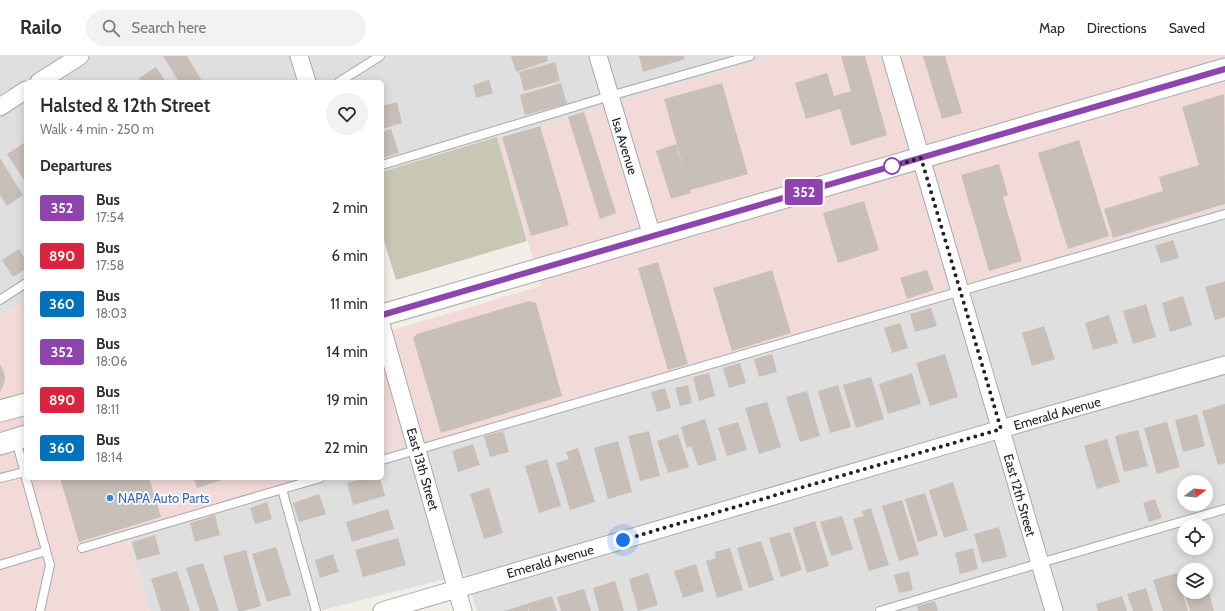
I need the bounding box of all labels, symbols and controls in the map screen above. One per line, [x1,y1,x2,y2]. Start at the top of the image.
search box [86,10,366,46]
text: Railo [20,16,62,39]
icon: search [100,17,122,39]
text: Search here [132,19,206,37]
text: Map [1039,19,1065,37]
text: Directions [1087,19,1147,37]
text: Saved [1169,19,1205,37]
button: heart [326,93,368,135]
text: Halsted & 12th Street [40,94,210,117]
street label: Isa Avenue [609,115,641,177]
text: Walk · 4 min · 250 m [40,121,154,137]
text: Departures [40,157,112,175]
unlabelled marker [883,157,901,175]
line badge: 352 [781,179,827,205]
text: 352 [793,183,815,201]
text: Bus [96,191,120,209]
text: 352 [51,199,73,217]
text: 2 min [332,199,368,217]
text: 17:54 [96,209,124,225]
text: Bus [96,239,120,257]
text: 890 [49,247,75,265]
text: 6 min [331,247,368,265]
text: 17:58 [96,257,124,273]
text: Bus [96,287,120,305]
text: 360 [49,295,75,313]
text: 11 min [330,295,368,313]
text: 18:03 [96,305,127,321]
text: Bus [96,335,120,353]
text: 352 [51,343,73,361]
text: 14 min [326,343,368,361]
text: 18:06 [96,353,127,369]
text: Bus [96,383,120,401]
text: 890 [49,391,75,409]
text: 19 min [326,391,368,409]
street label: Emerald Avenue [1012,393,1103,433]
text: 18:11 [96,401,119,417]
street label: East 13th Street [404,426,443,513]
text: Bus [96,431,120,449]
text: 360 [49,439,75,457]
text: 22 min [324,439,368,457]
text: 18:14 [96,449,123,465]
street label: East 12th Street [1001,452,1040,539]
north arrow [1177,475,1213,511]
map controls [1177,475,1213,599]
place label: NAPA Auto Parts [118,490,210,506]
marker: NAPA Auto Parts [105,493,115,503]
button: locate [1177,519,1213,555]
your location [613,530,633,550]
street label: Emerald Avenue [505,541,596,581]
button: layers [1177,563,1213,599]

